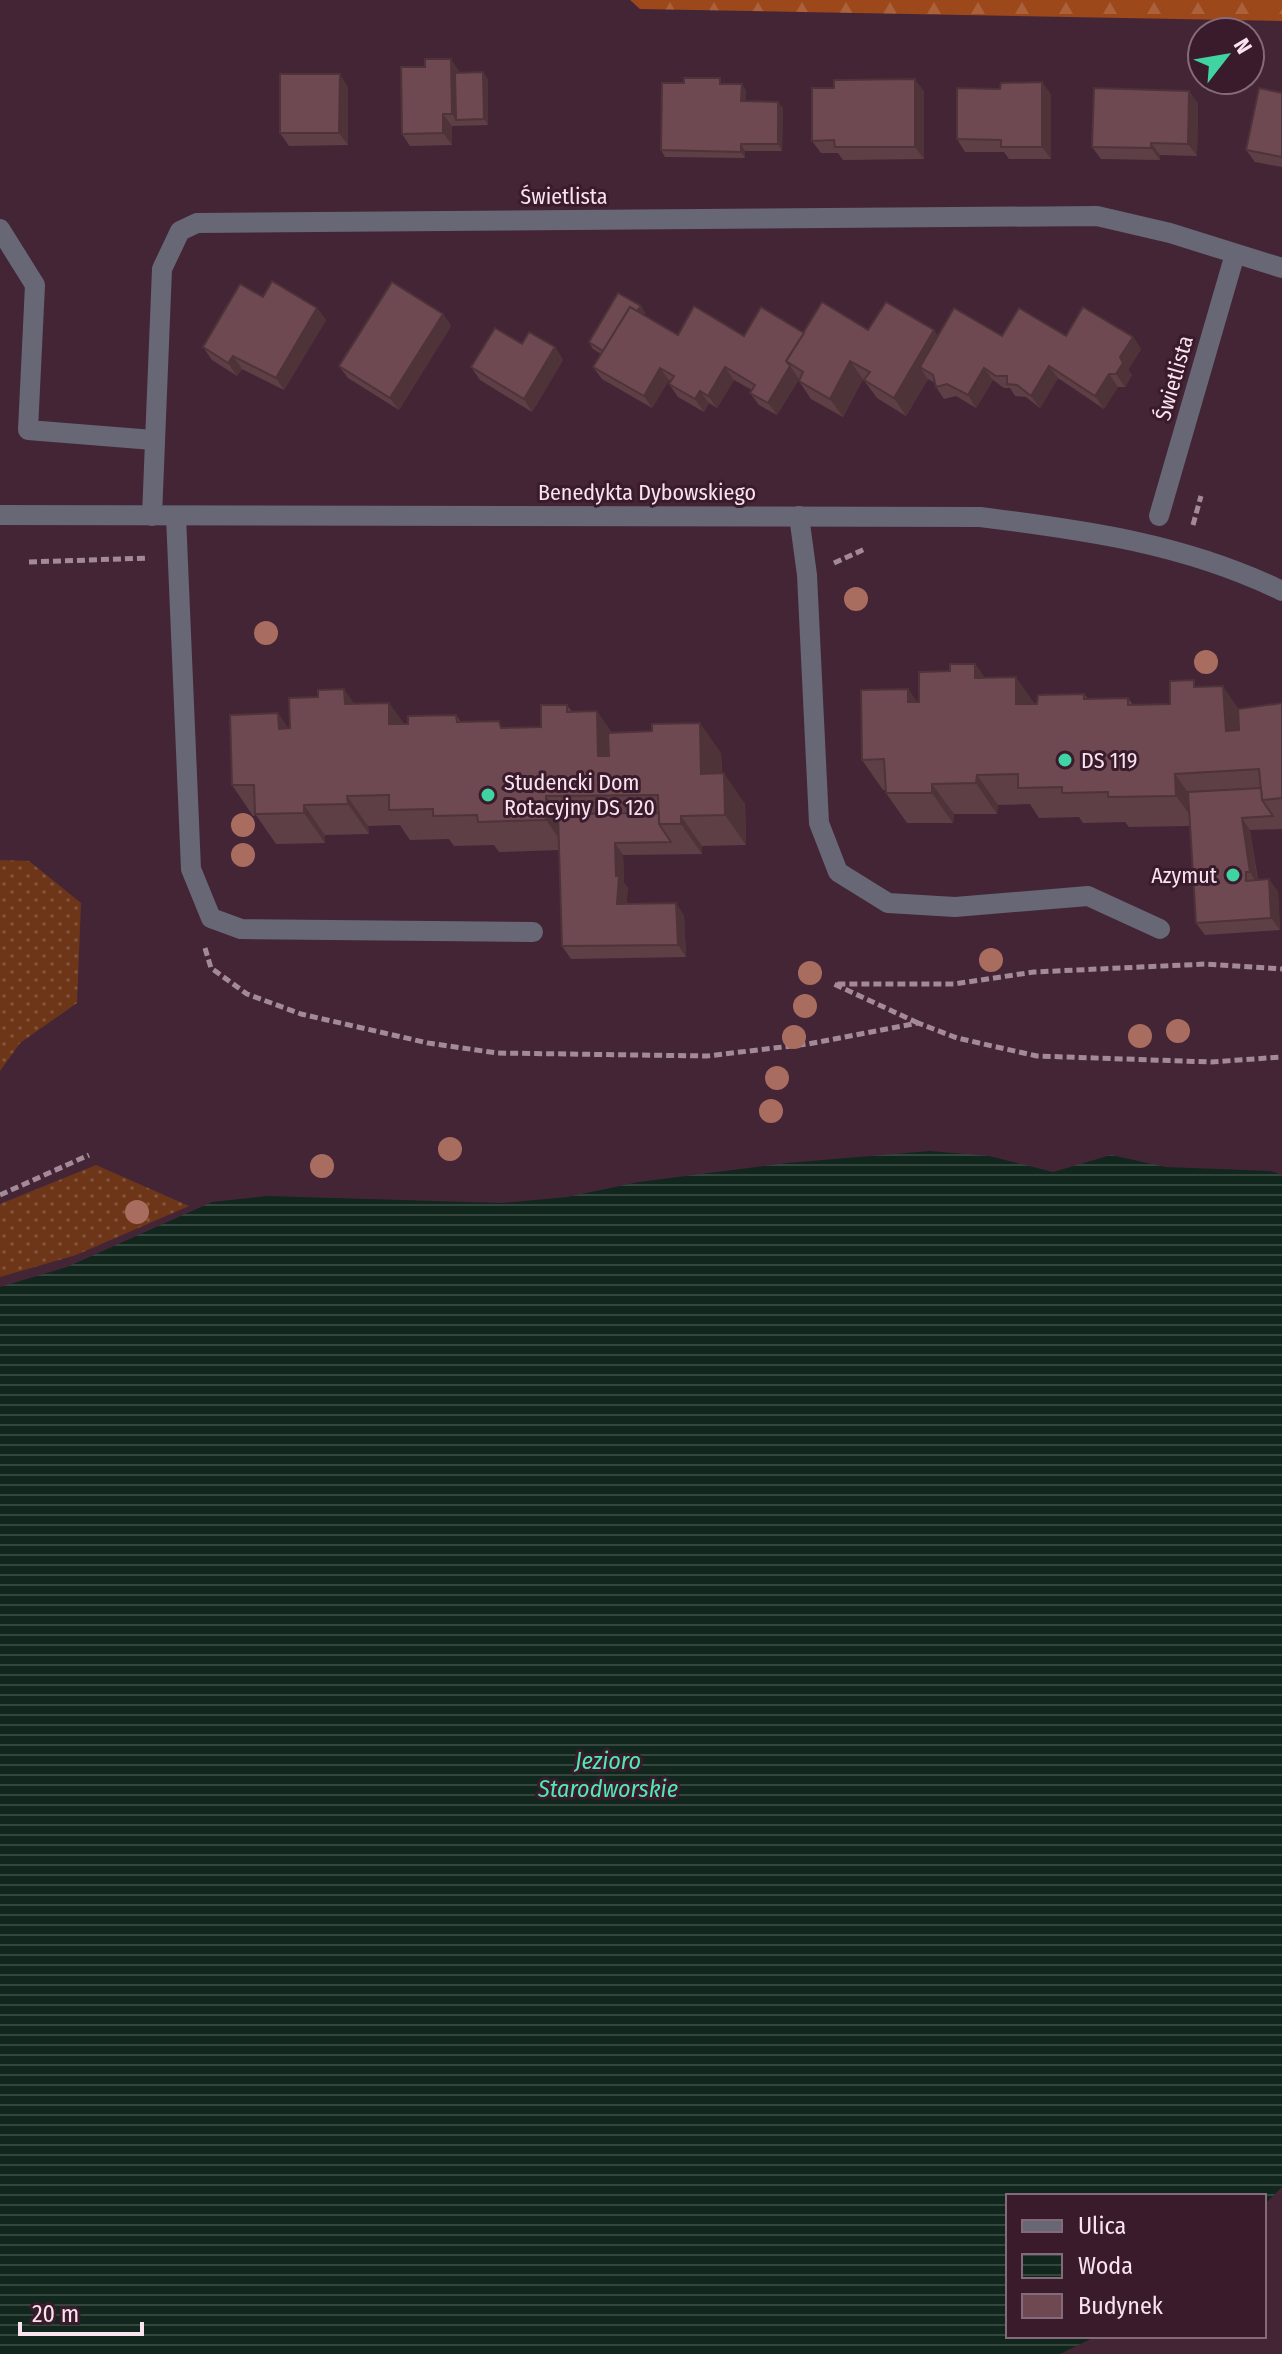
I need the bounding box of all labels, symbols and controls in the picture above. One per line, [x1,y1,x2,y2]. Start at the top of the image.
north arrow [1186,16,1266,96]
text: N [1228,33,1258,59]
street label: Świetlista [520,183,608,210]
street label: Świetlista [1149,332,1199,424]
street label: Benedykta Dybowskiego [538,479,756,506]
place label: DS 119 [1081,747,1137,774]
marker: DS 119 [1056,751,1074,769]
place label: Studencki Dom Rotacyjny DS 120 [504,769,655,821]
marker: Studencki Dom Rotacyjny DS 120 [479,786,497,804]
place label: Azymut [1151,862,1218,889]
marker: Azymut [1224,866,1242,884]
water label: Jezioro Starodworskie [537,1747,678,1803]
legend [1006,2194,1266,2338]
text: Ulica [1078,2212,1126,2240]
text: Woda [1078,2252,1133,2280]
scale bar [20,2286,142,2336]
text: Budynek [1078,2292,1164,2320]
text: 20 m [32,2300,79,2328]

